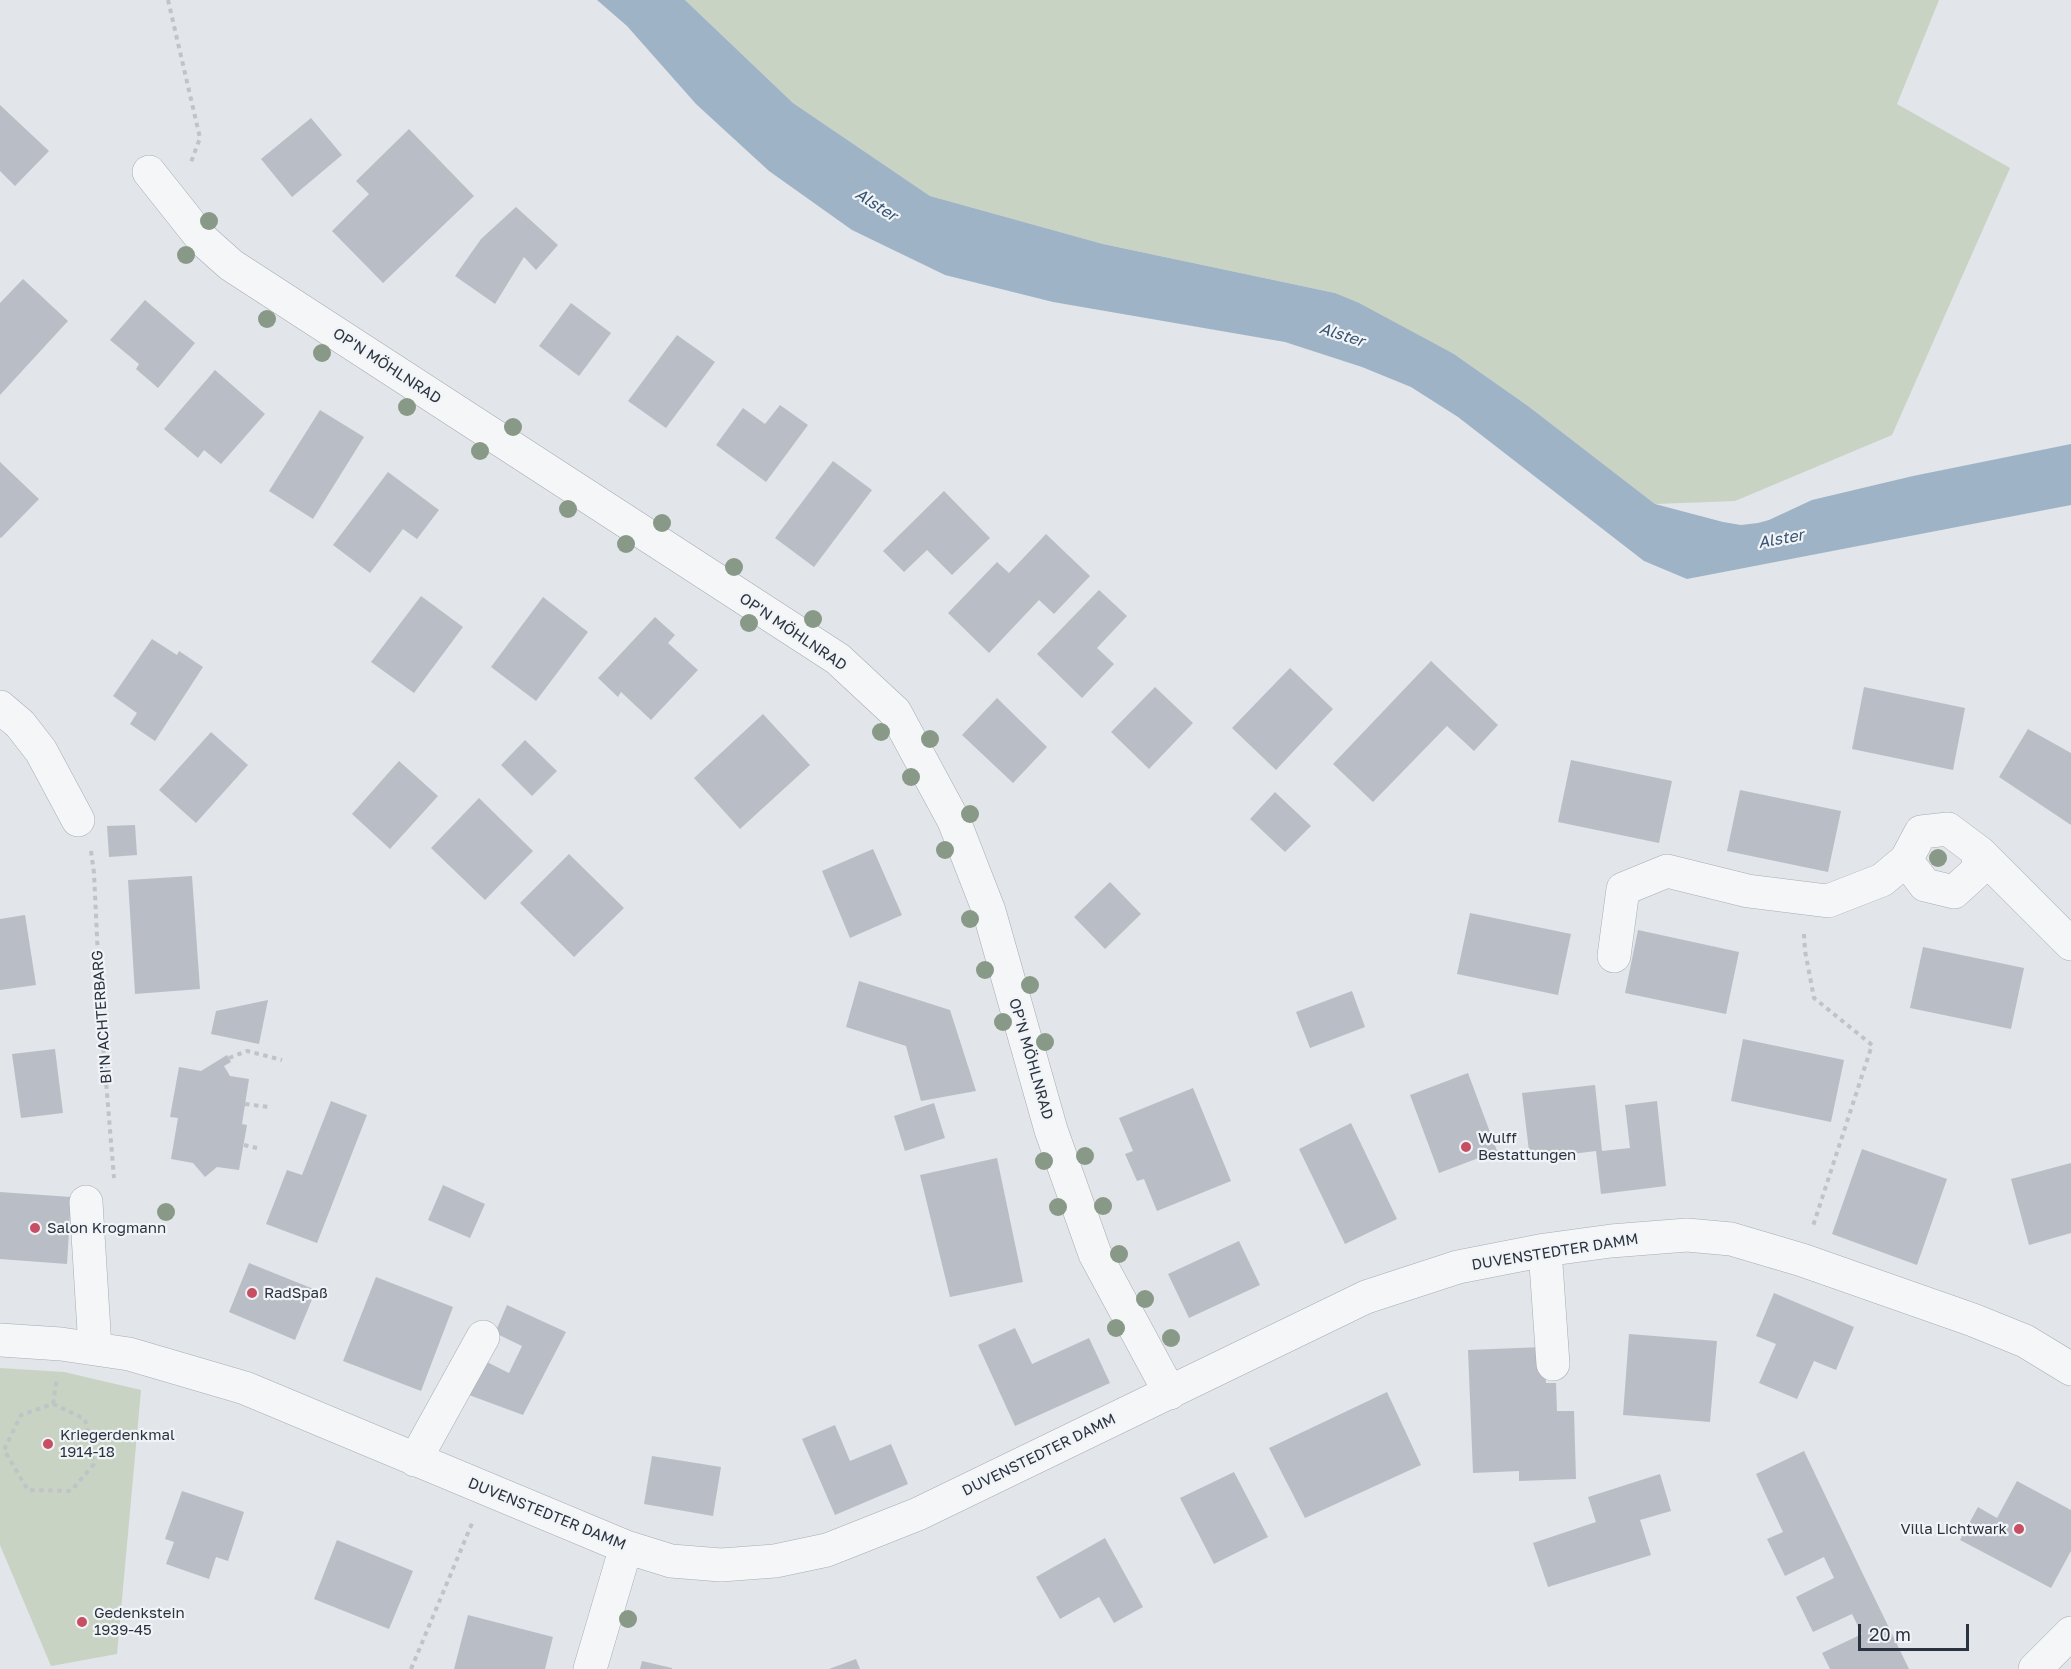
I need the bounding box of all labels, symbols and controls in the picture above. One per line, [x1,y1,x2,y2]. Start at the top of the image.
water label: Alster [852,184,900,226]
water label: Alster [1317,319,1367,351]
street label: OP'N MÖHLNRAD [329,324,445,408]
water label: Alster [1757,526,1805,552]
street label: OP'N MÖHLNRAD [736,589,850,675]
street label: BI'N ACHTERBARG [88,950,116,1084]
street label: OP'N MÖHLNRAD [1005,996,1057,1122]
place label: Wulff Bestattungen [1478,1129,1576,1164]
marker: Wulff Bestattungen [1459,1140,1473,1154]
place label: Salon Krogmann [47,1219,166,1237]
marker: Salon Krogmann [28,1221,42,1235]
street label: DUVENSTEDTER DAMM [1470,1230,1640,1274]
place label: RadSpaß [264,1284,328,1302]
marker: RadSpaß [245,1286,259,1300]
street label: DUVENSTEDTER DAMM [959,1410,1119,1500]
place label: Kriegerdenkmal 1914-18 [60,1426,175,1461]
marker: Kriegerdenkmal 1914-18 [41,1437,55,1451]
street label: DUVENSTEDTER DAMM [465,1474,629,1554]
place label: Villa Lichtwark [1900,1520,2007,1538]
marker: Villa Lichtwark [2012,1522,2026,1536]
place label: Gedenkstein 1939-45 [94,1604,185,1639]
scale bar [1861,1612,1972,1650]
marker: Gedenkstein 1939-45 [75,1615,89,1629]
text: 20 m [1869,1623,1911,1645]

